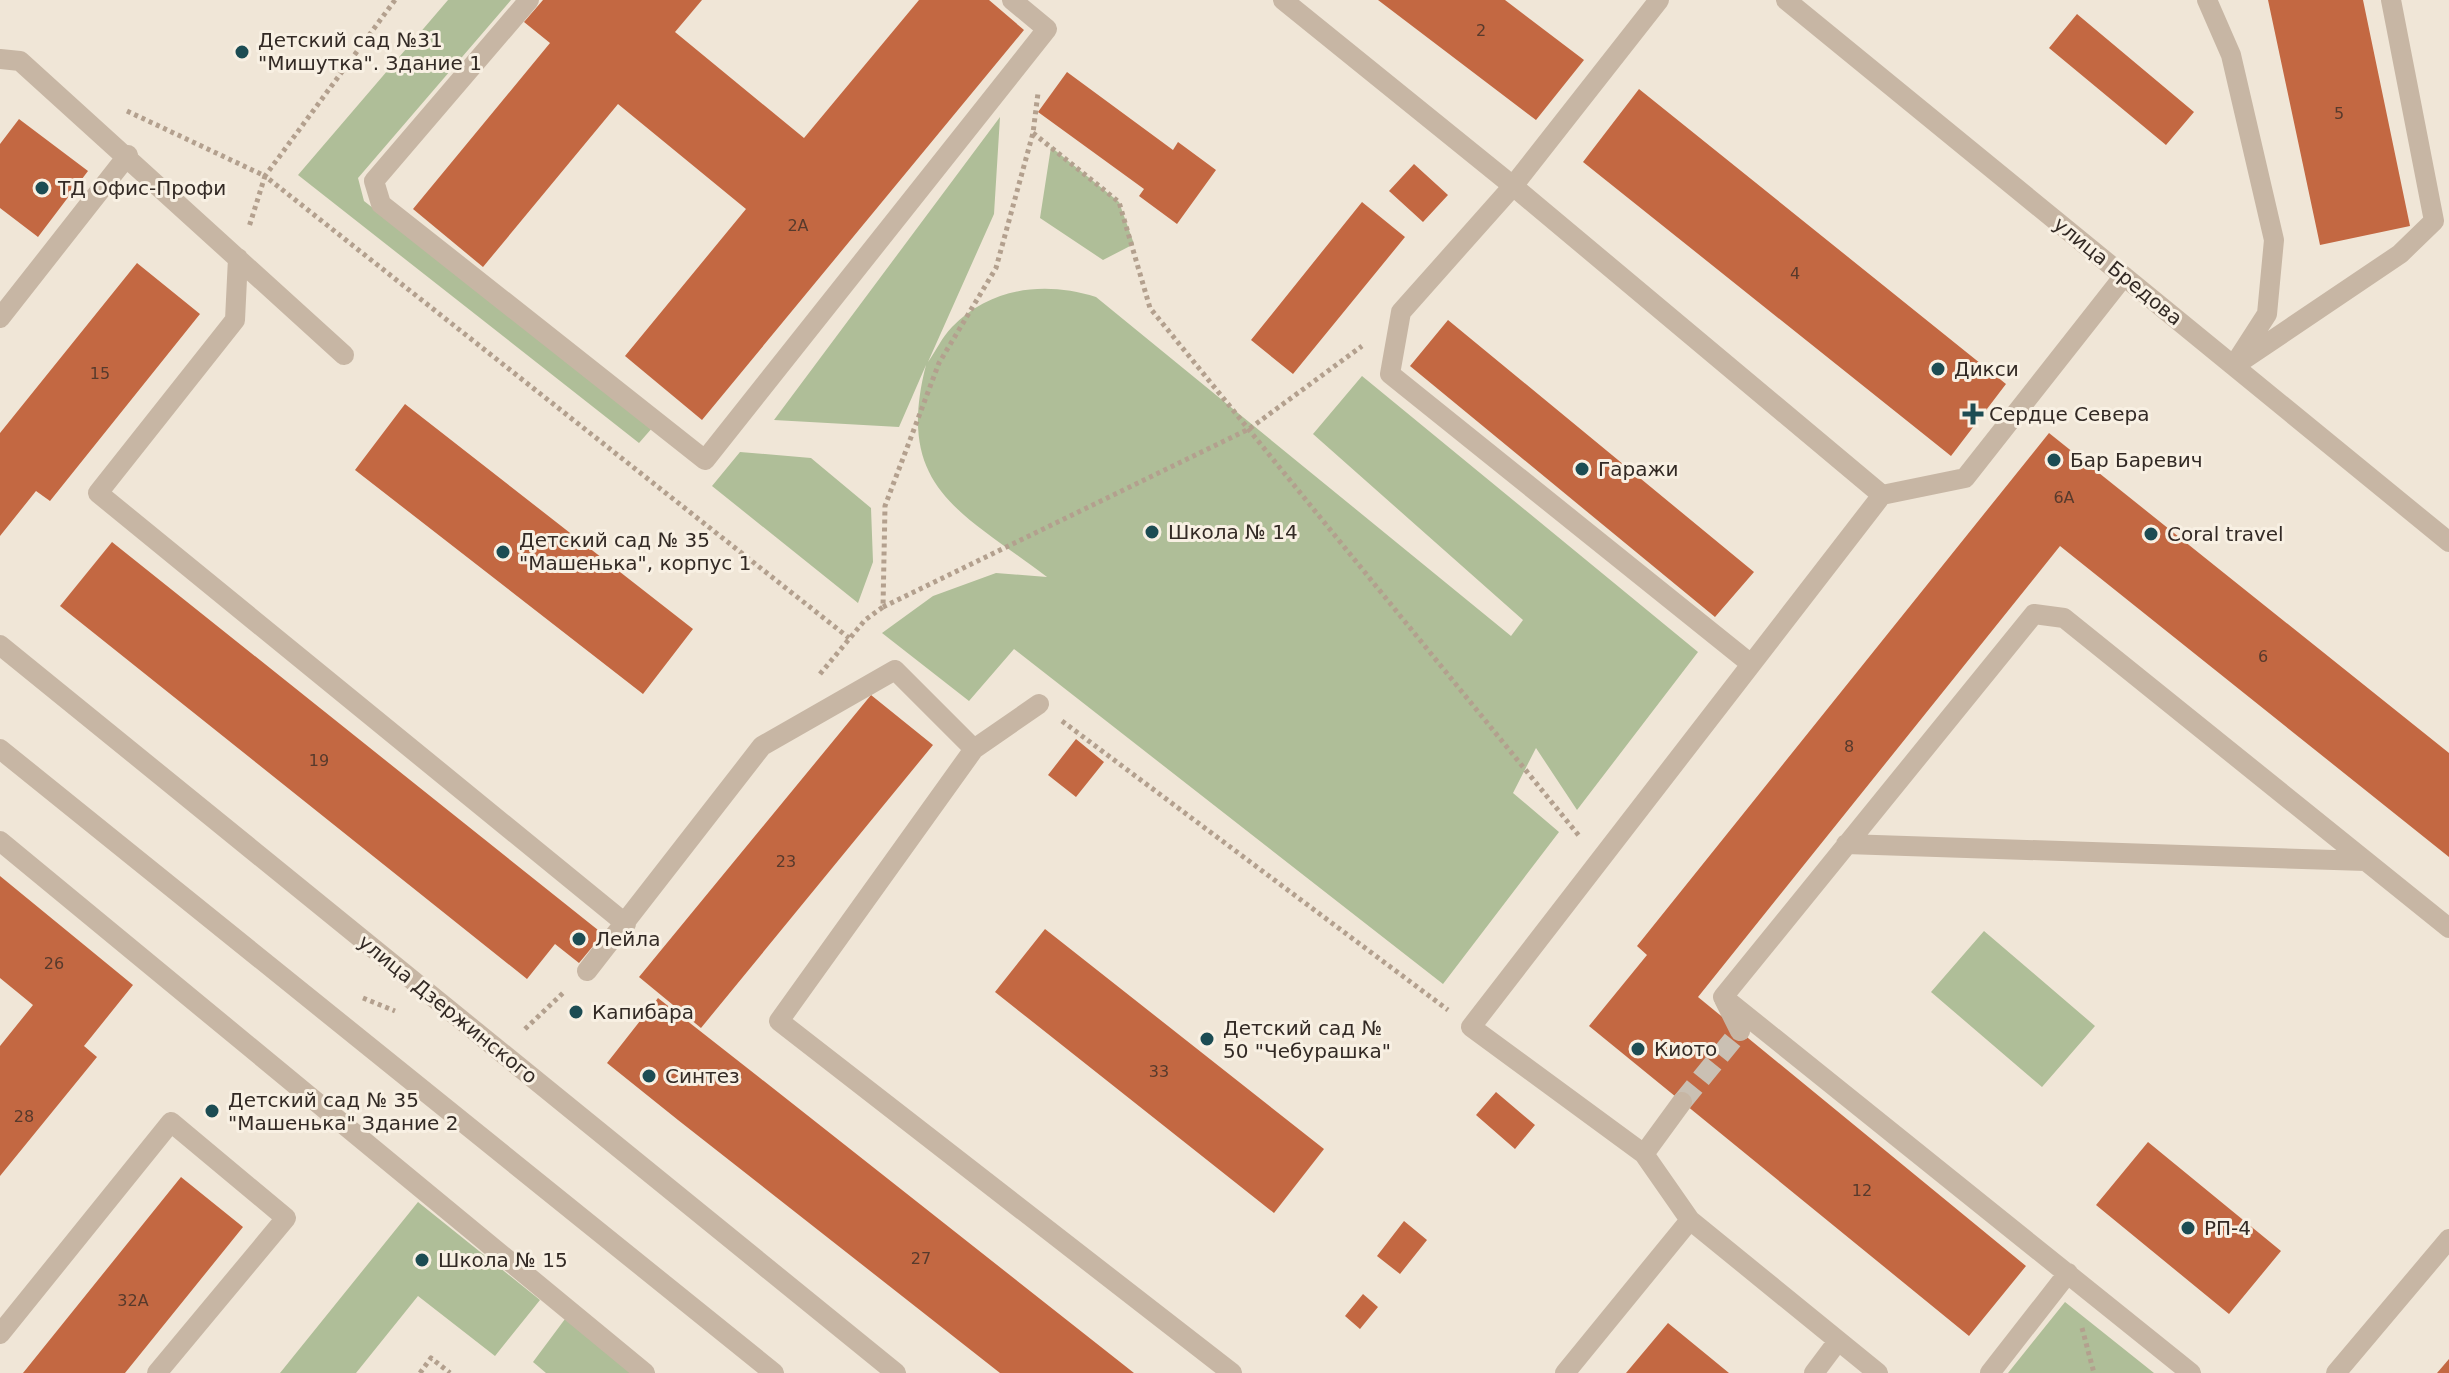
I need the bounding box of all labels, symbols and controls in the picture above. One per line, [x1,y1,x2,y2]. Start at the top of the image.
house number: 2 [1476,21,1486,40]
place label: Детский сад №31 "Мишутка". Здание 1 [258,28,482,75]
marker: Детский сад №31 "Мишутка". Здание 1 [233,43,251,61]
house number: 5 [2334,104,2344,123]
place label: ТД Офис-Профи [57,176,226,200]
marker: ТД Офис-Профи [33,179,51,197]
street label: улица Бредова [2049,212,2187,330]
house number: 2А [787,216,809,235]
house number: 4 [1790,264,1800,283]
place label: Дикси [1954,357,2019,381]
marker: Дикси [1929,360,1947,378]
house number: 15 [90,364,110,383]
place label: Сердце Севера [1989,402,2149,426]
marker: Сердце Севера [1964,405,1982,423]
place label: Бар Баревич [2070,448,2203,472]
marker: Бар Баревич [2045,451,2063,469]
place label: Гаражи [1598,457,1678,481]
marker: Гаражи [1573,460,1591,478]
house number: 6А [2053,488,2075,507]
place label: Школа № 14 [1168,520,1298,544]
place label: Coral travel [2167,522,2284,546]
marker: Школа № 14 [1143,523,1161,541]
marker: Coral travel [2142,525,2160,543]
place label: Детский сад № 35 "Машенька", корпус 1 [519,528,751,575]
marker: Детский сад № 35 "Машенька", корпус 1 [494,543,512,561]
house number: 6 [2258,647,2268,666]
house number: 8 [1844,737,1854,756]
house number: 19 [309,751,329,770]
house number: 23 [776,852,796,871]
place label: Лейла [595,927,660,951]
street label: улица Дзержинского [354,929,542,1089]
marker: Лейла [570,930,588,948]
house number: 26 [44,954,64,973]
place label: Капибара [592,1000,694,1024]
marker: Капибара [567,1003,585,1021]
place label: Детский сад № 50 "Чебурашка" [1223,1016,1391,1063]
marker: Детский сад № 50 "Чебурашка" [1198,1030,1216,1048]
place label: Киото [1654,1037,1717,1061]
marker: Киото [1629,1040,1647,1058]
house number: 33 [1149,1062,1169,1081]
place label: Синтез [665,1064,740,1088]
marker: Синтез [640,1067,658,1085]
place label: Детский сад № 35 "Машенька" Здание 2 [228,1088,458,1135]
marker: Детский сад № 35 "Машенька" Здание 2 [203,1102,221,1120]
house number: 28 [14,1107,34,1126]
house number: 12 [1852,1181,1872,1200]
place label: РП-4 [2204,1216,2251,1240]
marker: РП-4 [2179,1219,2197,1237]
place label: Школа № 15 [438,1248,568,1272]
house number: 27 [911,1249,931,1268]
marker: Школа № 15 [413,1251,431,1269]
house number: 32А [117,1291,149,1310]

